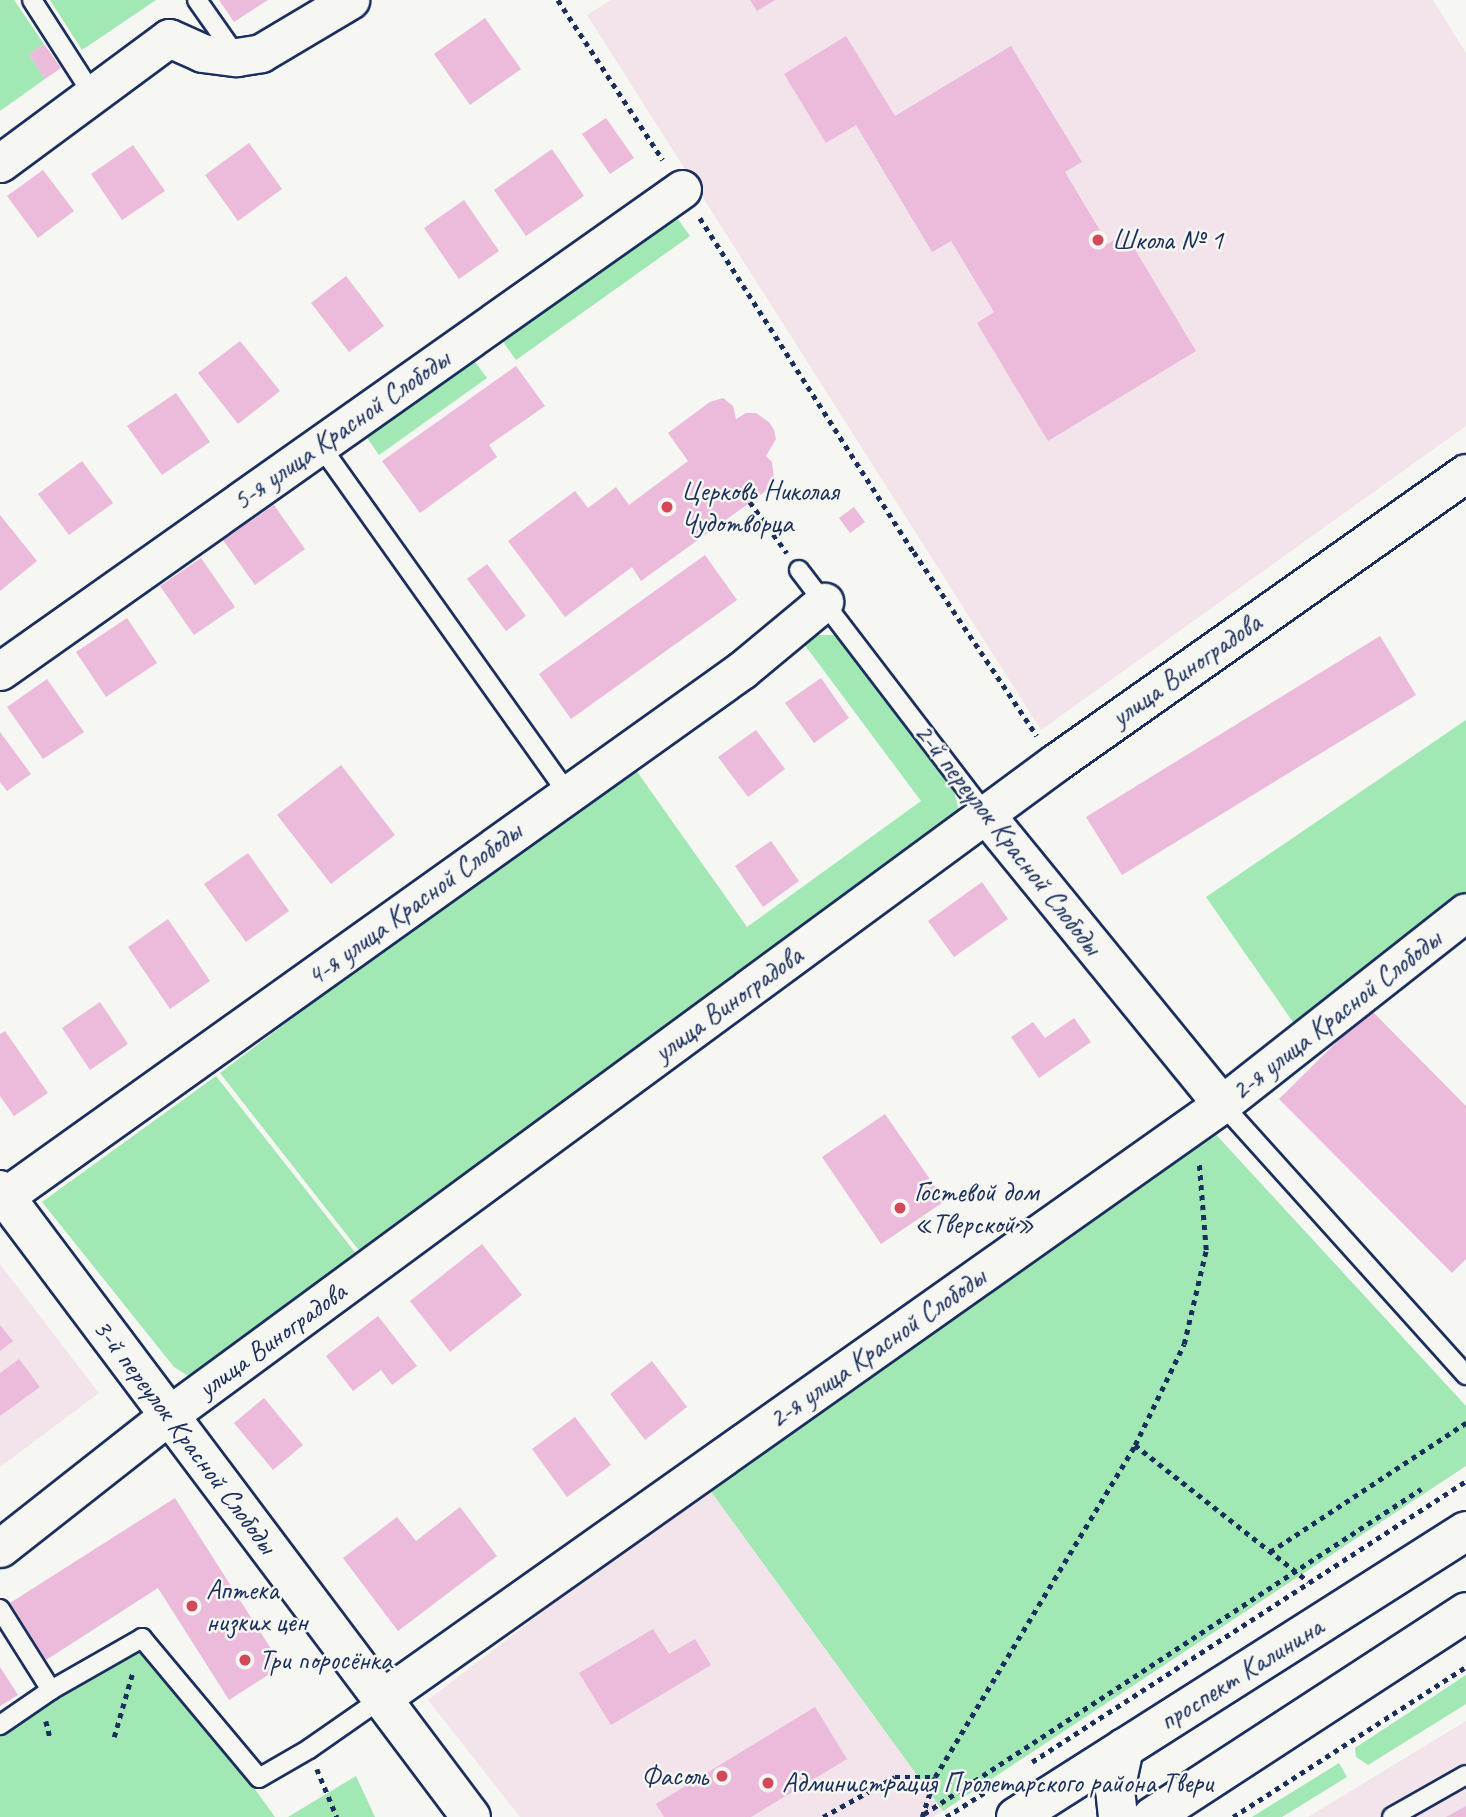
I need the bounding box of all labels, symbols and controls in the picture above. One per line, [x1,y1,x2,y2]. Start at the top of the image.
place label: Школа № 1 [1112,223,1223,257]
marker: Школа № 1 [1090,232,1106,248]
street label: 5-я улица Красной Слободы [225,342,457,518]
place label: Церковь Николая Чудотворца [681,474,839,540]
marker: Церковь Николая Чудотворца [659,499,675,515]
street label: улица Виноградова [1104,606,1268,734]
street label: 2-й переулок Красной Слободы [907,716,1109,962]
street label: 4-я улица Красной Слободы [299,814,529,994]
street label: 2-я улица Красной Слободы [1223,922,1449,1108]
street label: улица Виноградова [647,939,809,1069]
place label: Гостевой дом «Тверской» [914,1175,1038,1241]
marker: Гостевой дом «Тверской» [892,1200,908,1216]
street label: 2-я улица Красной Слободы [761,1260,993,1436]
street label: улица Виноградова [191,1275,353,1405]
street label: 3-й переулок Красной Слободы [86,1312,284,1560]
place label: Аптека низких цен [206,1573,308,1639]
marker: Аптека низких цен [184,1598,200,1614]
street label: проспект Калинина [1152,1610,1330,1738]
place label: Три поросёнка [259,1643,392,1677]
marker: Три поросёнка [237,1652,253,1668]
place label: Фасоль [641,1759,708,1793]
place label: Администрация Пролетарского района Твери [782,1766,1216,1800]
marker: Фасоль [714,1768,730,1784]
marker: Администрация Пролетарского района Твери [760,1775,776,1791]

